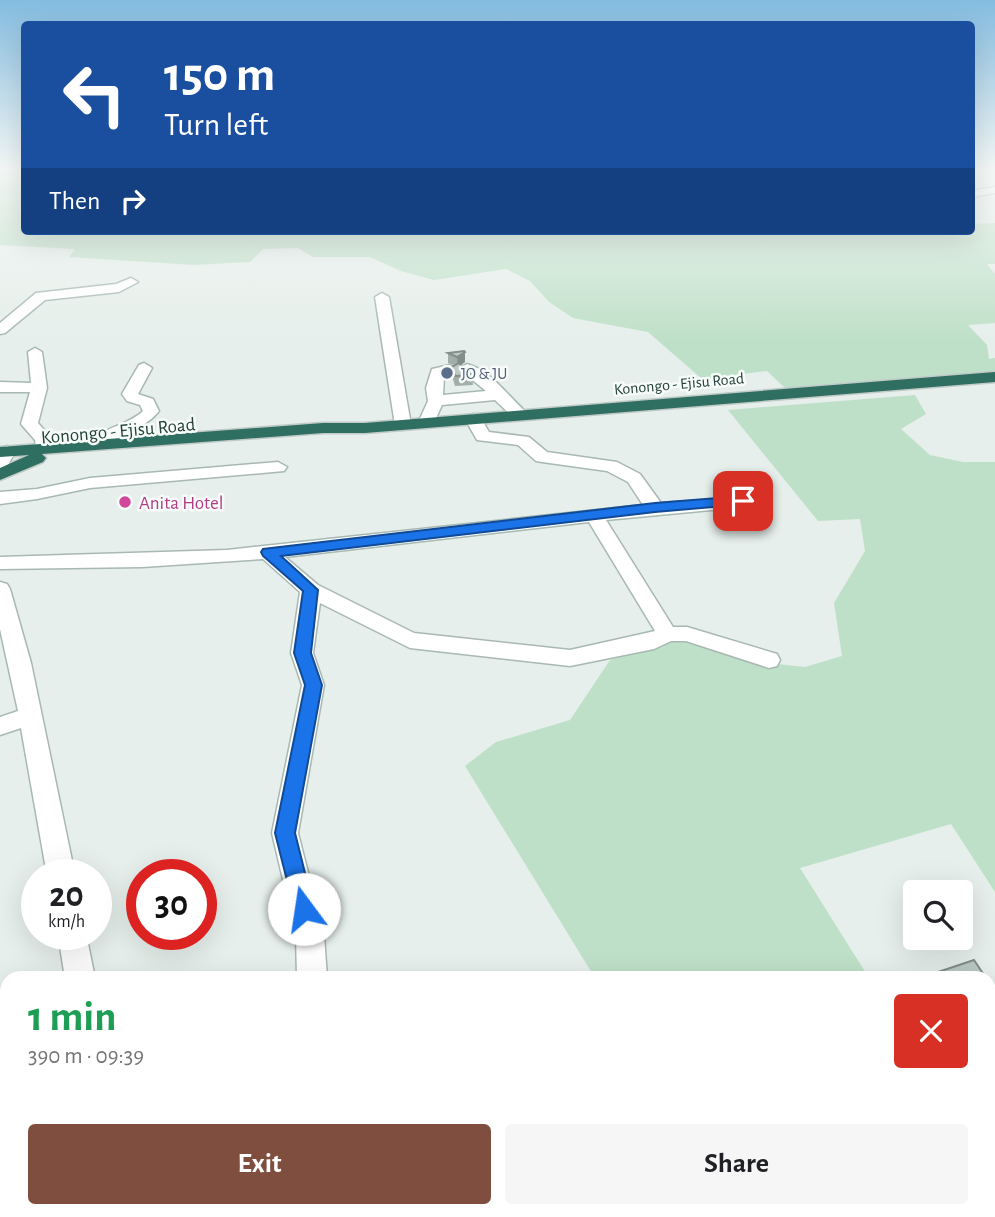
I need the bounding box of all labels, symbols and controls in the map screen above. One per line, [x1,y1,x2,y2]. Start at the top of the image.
icon: left [49,49,140,140]
text: 150 m [164,51,275,100]
text: Turn left [164,109,268,141]
icon: right [114,182,152,220]
text: Then [49,188,100,214]
marker: JO & JU [439,365,455,381]
place label: JO & JU [461,366,507,382]
street label: Konongo - Ejisu Road [613,370,745,399]
street label: Konongo - Ejisu Road [40,415,196,448]
pin [713,471,773,531]
icon: arrive [724,482,762,520]
marker: Anita Hotel [117,494,133,510]
place label: Anita Hotel [139,494,223,513]
speed limit sign: 30 [126,859,217,950]
position arrow [267,872,341,946]
text: 20 [49,878,84,913]
map controls [903,880,973,950]
button: search [903,880,973,950]
text: km/h [48,913,85,931]
button: close [894,994,968,1068]
text: 1 min [28,996,117,1038]
text: 390 m · 09:39 [28,1045,144,1068]
button: Exit [28,1124,491,1204]
button: Share [505,1124,968,1204]

